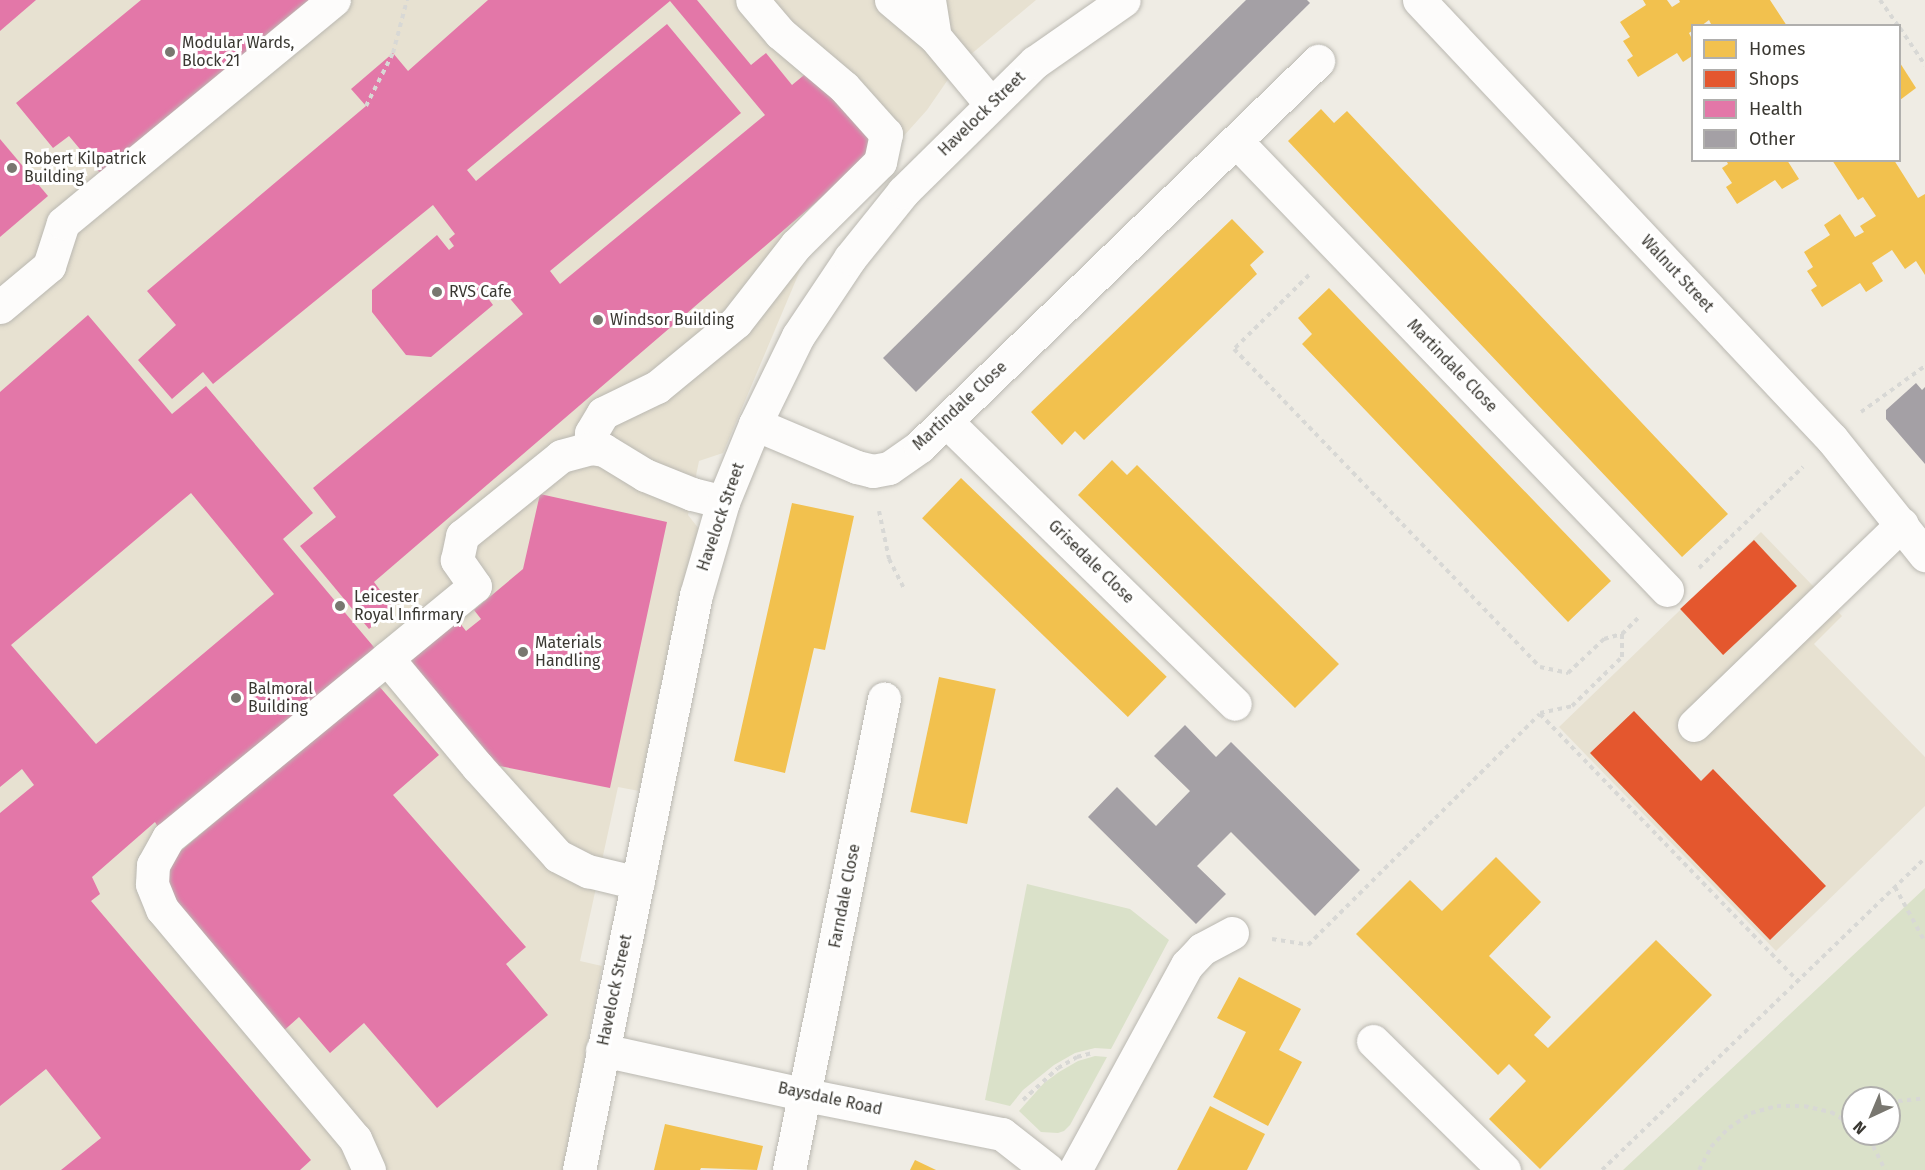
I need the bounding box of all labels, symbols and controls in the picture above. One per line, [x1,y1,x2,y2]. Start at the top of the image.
legend [1691,24,1901,162]
place label: Modular Wards, Block 21 [182,33,294,71]
text: Homes [1749,38,1805,60]
marker: Modular Wards, Block 21 [163,45,177,59]
street label: Havelock Street [935,68,1029,160]
text: Shops [1749,68,1799,90]
text: Health [1749,98,1803,120]
text: Other [1749,128,1795,150]
place label: Robert Kilpatrick Building [24,149,146,187]
marker: Robert Kilpatrick Building [5,161,19,175]
street label: Walnut Street [1637,232,1717,316]
place label: RVS Cafe [449,282,512,302]
marker: RVS Cafe [430,285,444,299]
place label: Windsor Building [610,310,734,330]
marker: Windsor Building [591,313,605,327]
street label: Martindale Close [1403,316,1501,416]
street label: Martindale Close [909,358,1011,454]
street label: Havelock Street [693,460,749,574]
street label: Grisedale Close [1044,516,1138,608]
place label: Leicester Royal Infirmary [354,587,464,625]
marker: Leicester Royal Infirmary [331,597,349,615]
place label: Materials Handling [535,633,602,671]
marker: Materials Handling [516,645,530,659]
place label: Balmoral Building [248,679,313,717]
marker: Balmoral Building [229,691,243,705]
street label: Farndale Close [825,842,865,950]
street label: Havelock Street [594,933,636,1047]
street label: Baysdale Road [776,1079,884,1119]
north arrow [1841,1086,1901,1146]
text: N [1849,1117,1870,1138]

